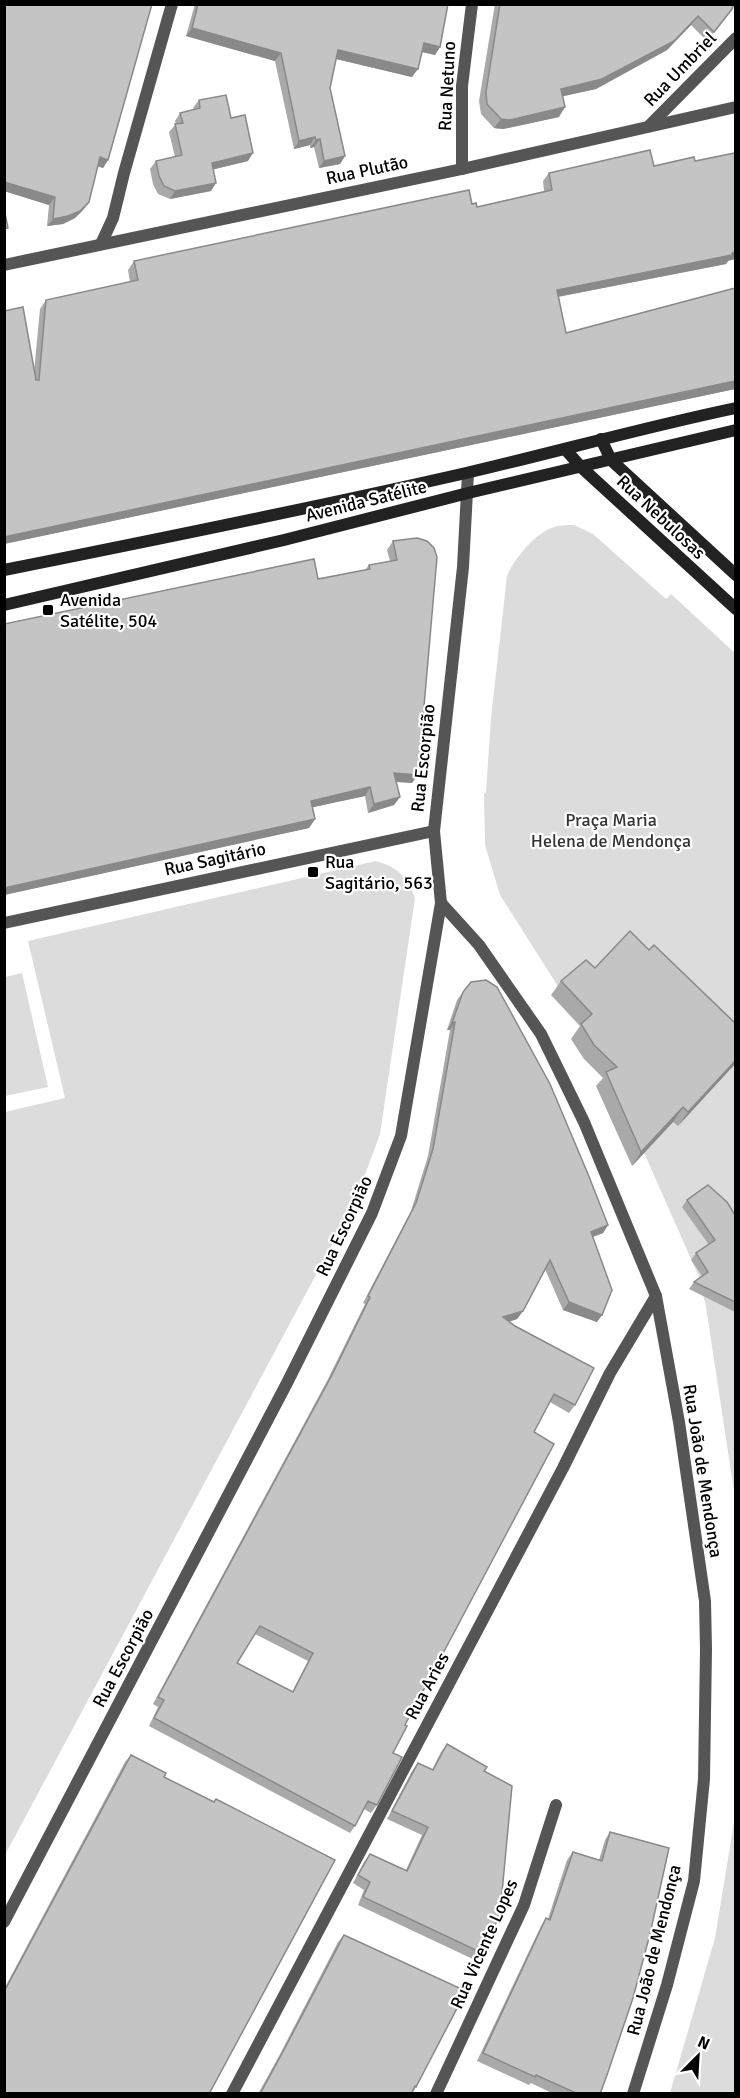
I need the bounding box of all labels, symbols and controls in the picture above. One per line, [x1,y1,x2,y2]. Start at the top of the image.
street label: Rua Umbriel [639,27,721,111]
street label: Rua Netuno [434,41,460,131]
street label: Rua Plutão [324,151,410,189]
street label: Rua Nebulosas [612,470,710,564]
street label: Avenida Satélite [303,475,429,527]
place label: Avenida Satélite, 504 [60,589,157,632]
marker: Avenida Satélite, 504 [41,603,55,617]
street label: Rua Escorpião [406,703,440,813]
park label: Praça Maria Helena de Mendonça [531,809,691,852]
street label: Rua Sagitário [162,838,268,880]
place label: Rua Sagitário, 563 [325,851,433,894]
marker: Rua Sagitário, 563 [306,865,320,879]
street label: Rua Escorpião [311,1172,377,1280]
street label: Rua João de Mendonça [678,1383,728,1559]
street label: Rua Escorpião [88,1605,158,1711]
street label: Rua Aries [400,1648,454,1723]
street label: Rua João de Mendonça [622,1862,686,2038]
street label: Rua Vicente Lopes [446,1876,522,2012]
north arrow [668,2026,728,2086]
text: N [695,2032,713,2055]

